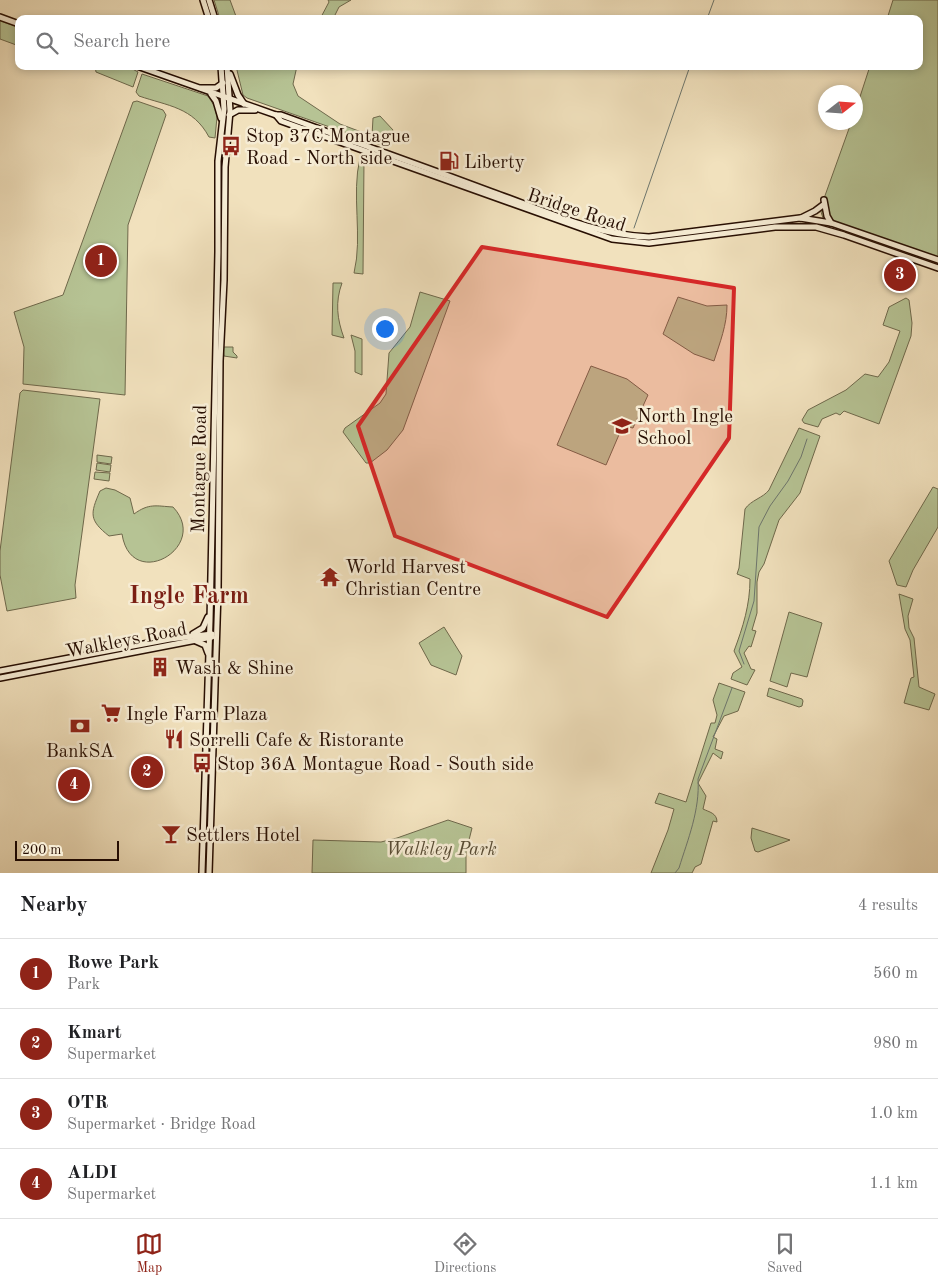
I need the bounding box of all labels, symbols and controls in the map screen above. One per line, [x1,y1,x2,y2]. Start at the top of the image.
search box [15,15,923,70]
icon: search [33,29,61,57]
text: Search here [73,33,170,52]
north arrow [818,85,863,130]
place label: Stop 37C Montague Road - North side [246,128,410,169]
bus stop icon: Stop 37C Montague Road - North side [220,135,242,157]
fuel station icon: Liberty [438,150,460,172]
place label: Liberty [464,154,525,173]
street label: Bridge Road [524,186,628,236]
pin: 1 [85,242,117,280]
pin: 3 [884,256,916,294]
your location [372,316,398,342]
street label: Montague Road [190,405,211,533]
place label: North Ingle School [637,408,733,449]
school or university icon: North Ingle School [611,415,633,437]
place label: World Harvest Christian Centre [345,559,481,600]
temple icon: World Harvest Christian Centre [319,566,341,588]
district label: Ingle Farm [129,585,249,609]
street label: Walkleys Road [64,620,189,663]
building icon: Wash & Shine [149,656,171,678]
place label: Wash & Shine [175,660,294,679]
supermarket icon: Ingle Farm Plaza [100,702,122,724]
place label: Ingle Farm Plaza [126,706,268,725]
bank icon: BankSA [69,715,91,737]
restaurant icon: Sorrelli Cafe & Ristorante [163,728,185,750]
place label: Sorrelli Cafe & Ristorante [189,732,404,751]
place label: BankSA [46,743,115,762]
bus stop icon: Stop 36A Montague Road - South side [191,752,213,774]
pin: 2 [131,753,163,791]
place label: Stop 36A Montague Road - South side [217,756,534,775]
pin: 4 [58,766,90,804]
bar icon: Settlers Hotel [160,823,182,845]
place label: Settlers Hotel [186,827,300,846]
scale bar [15,838,119,861]
park label: Walkley Park [385,841,497,860]
text: 200 m [22,843,61,857]
text: Nearby [20,895,88,916]
text: 4 results [858,898,918,914]
text: Rowe Park [67,954,159,973]
text: 1 [31,966,41,982]
text: 560 m [873,966,918,982]
text: Park [67,977,100,993]
text: Kmart [67,1024,122,1043]
text: 2 [31,1036,41,1052]
text: 980 m [873,1036,918,1052]
text: Supermarket [67,1047,156,1063]
text: OTR [67,1094,108,1113]
text: 3 [31,1106,41,1122]
text: 1.0 km [869,1106,918,1122]
text: Supermarket · Bridge Road [67,1117,256,1133]
text: ALDI [67,1164,117,1183]
text: 4 [31,1176,41,1192]
text: 1.1 km [869,1176,918,1192]
text: Supermarket [67,1187,156,1203]
tab: Map [135,1230,163,1277]
tab: Directions [434,1230,496,1277]
tab: Saved [767,1230,803,1277]

